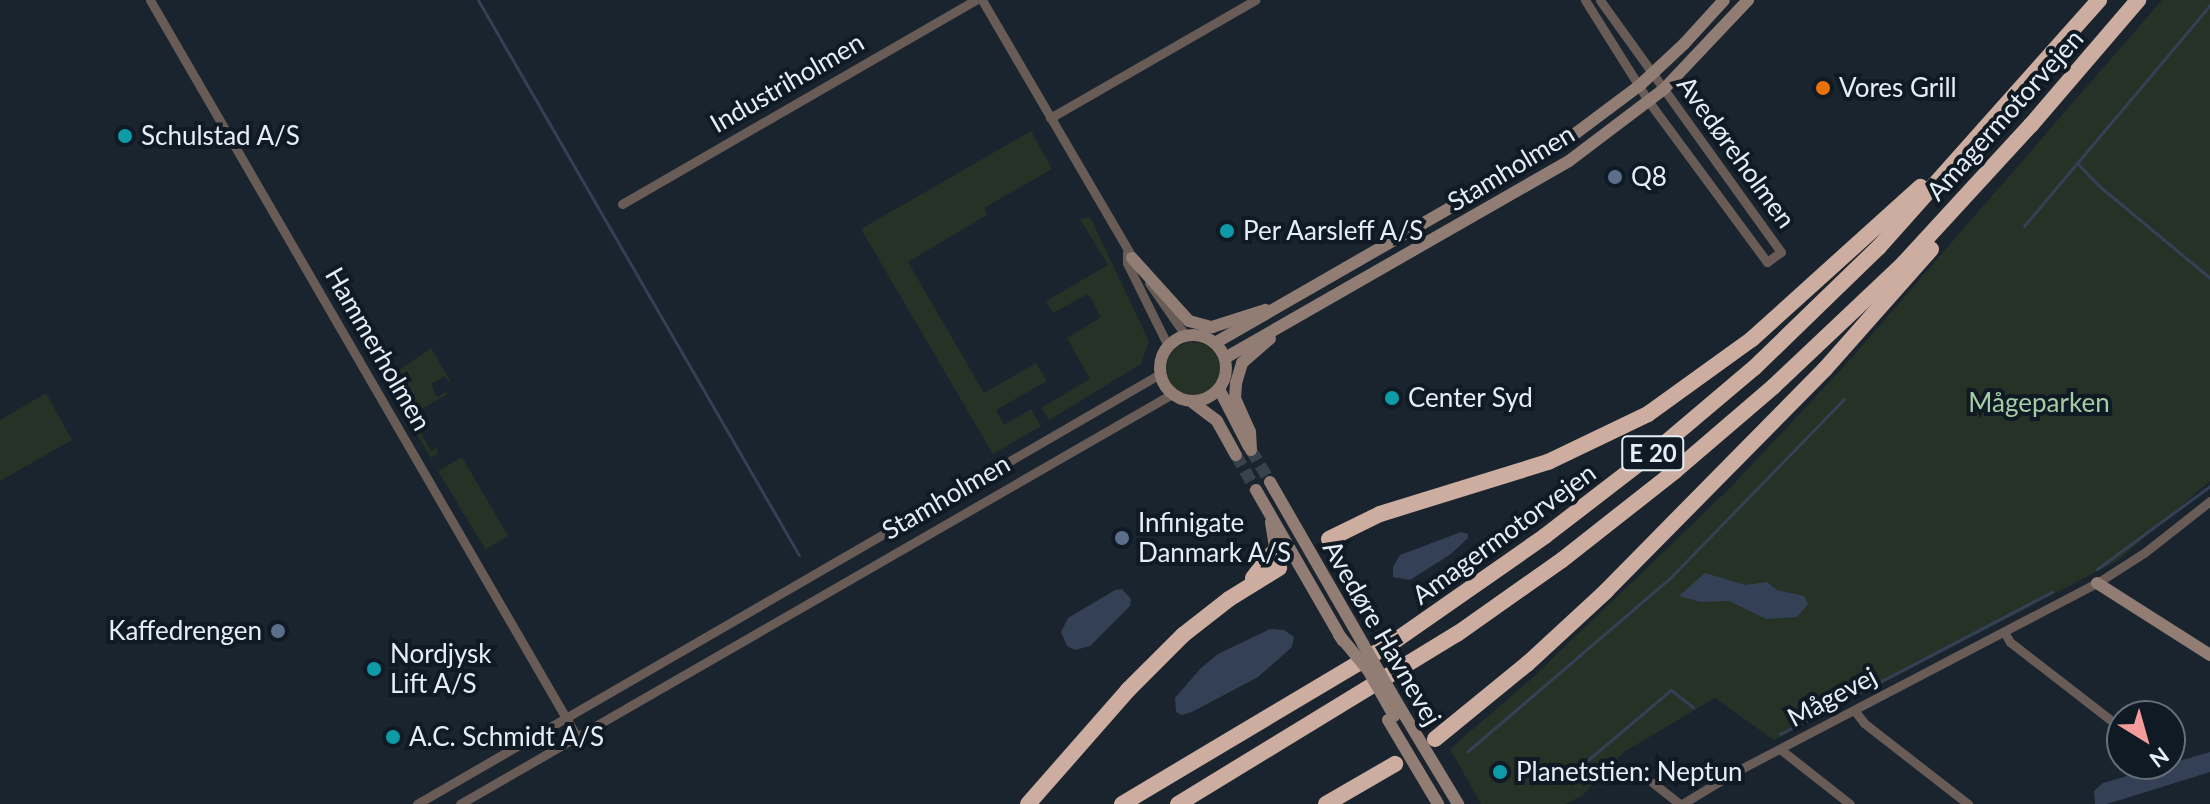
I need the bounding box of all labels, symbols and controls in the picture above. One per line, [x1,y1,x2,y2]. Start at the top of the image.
street label: Amagermotorvejen [1920,23,2090,207]
street label: Industriholmen [705,27,869,139]
street label: Avedøreholmen [1670,70,1802,234]
place label: Vores Grill [1839,72,1957,104]
marker: Vores Grill [1814,79,1832,97]
street label: Stamholmen [1442,118,1580,218]
place label: Schulstad A/S [141,120,301,152]
marker: Schulstad A/S [116,127,134,145]
place label: Q8 [1631,161,1667,193]
marker: Q8 [1606,168,1624,186]
place label: Per Aarsleff A/S [1243,215,1426,247]
marker: Per Aarsleff A/S [1218,222,1236,240]
street label: Hammerholmen [319,262,437,436]
place label: Center Syd [1408,382,1533,414]
park label: Mågeparken [1968,387,2110,419]
marker: Center Syd [1383,389,1401,407]
road number: E 20 [1621,433,1685,473]
street label: Stamholmen [877,448,1015,546]
street label: Amagermotorvejen [1406,457,1602,611]
place label: Infinigate Danmark A/S [1138,507,1292,568]
marker: Infinigate Danmark A/S [1113,529,1131,547]
street label: Avedøre Havnevej [1316,535,1448,731]
place label: Kaffedrengen [108,615,262,647]
marker: Kaffedrengen [269,622,287,640]
place label: Nordjysk Lift A/S [390,638,492,700]
marker: Nordjysk Lift A/S [365,660,383,678]
street label: Mågevej [1782,661,1882,733]
north arrow [2106,700,2186,780]
place label: A.C. Schmidt A/S [409,721,605,753]
marker: A.C. Schmidt A/S [384,728,402,746]
text: N [2145,742,2174,774]
place label: Planetstien: Neptun [1516,756,1743,788]
marker: Planetstien: Neptun [1491,763,1509,781]

